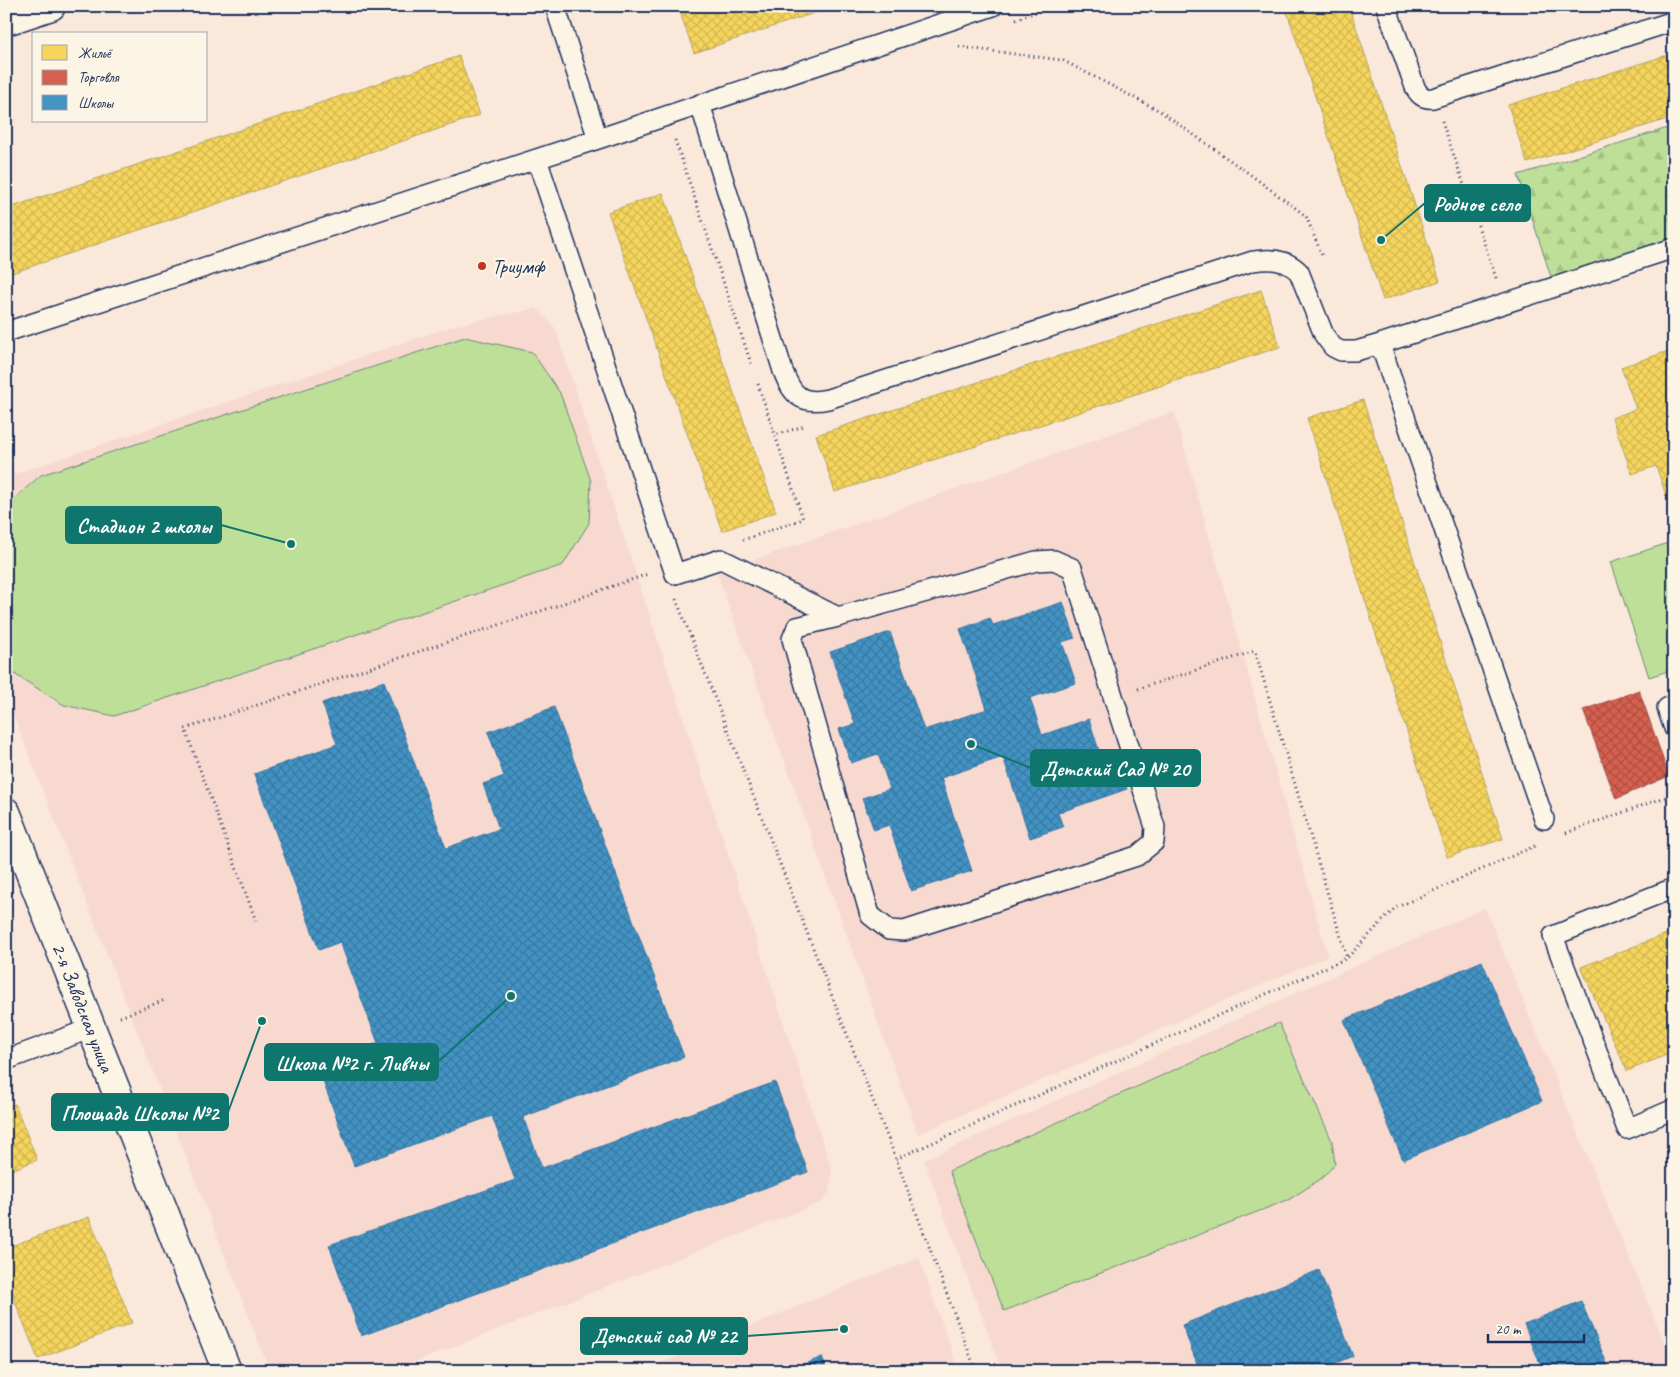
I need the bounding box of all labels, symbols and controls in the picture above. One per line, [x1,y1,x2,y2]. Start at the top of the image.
legend [32,32,208,122]
text: Жильё [78,44,113,63]
text: Торговля [78,68,121,87]
text: Школы [78,94,114,113]
callout: Родное село [1425,185,1530,221]
text: Родное село [1433,191,1523,217]
place label: Триумф [492,254,546,279]
marker: Триумф [476,260,488,272]
callout: Стадион 2 школы [66,507,221,543]
text: Стадион 2 школы [77,513,214,539]
callout: Детский Сад № 20 [1031,750,1200,786]
text: Детский Сад № 20 [1040,756,1192,782]
street label: 2-я Заводская улица [46,939,121,1077]
callout: Школа №2 г. Ливны [265,1044,438,1080]
text: Школа №2 г. Ливны [276,1050,431,1076]
callout: Площадь Школы №2 [52,1094,228,1130]
text: Площадь Школы №2 [62,1100,221,1126]
scale bar [1488,1312,1584,1344]
callout: Детский сад № 22 [581,1318,747,1354]
text: 20 m [1495,1320,1522,1339]
text: Детский сад № 22 [591,1323,740,1349]

